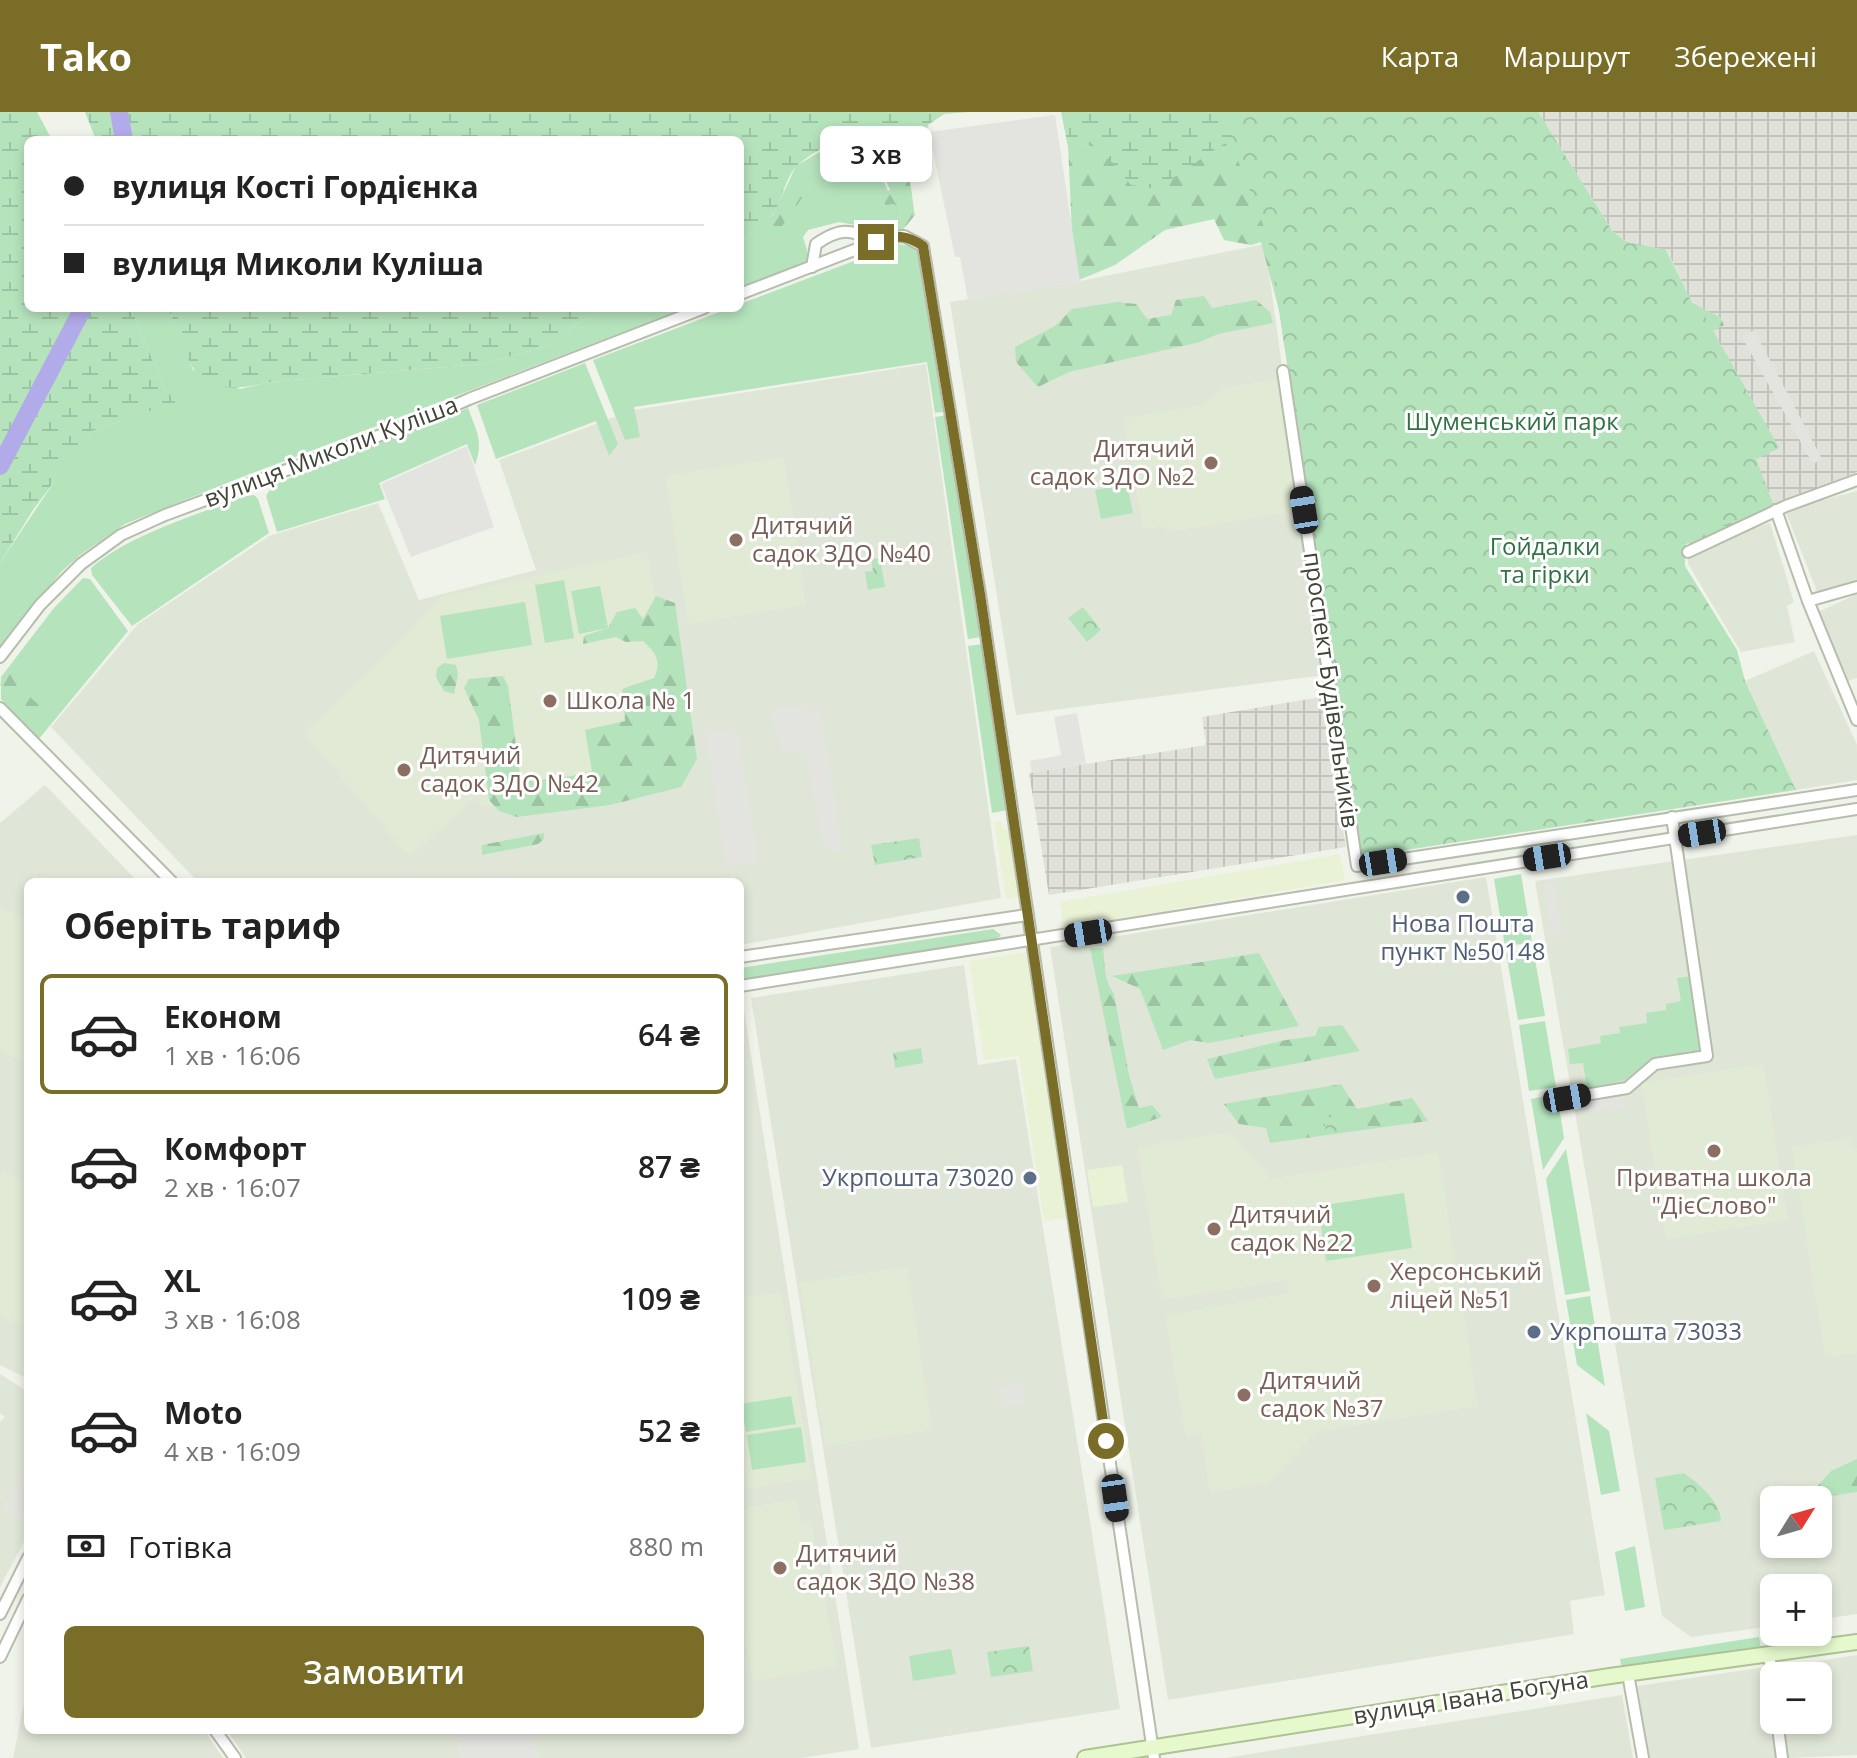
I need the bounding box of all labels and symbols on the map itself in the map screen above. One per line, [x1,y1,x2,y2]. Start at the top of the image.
callout: 3 хв [820,126,932,182]
route end [858,224,894,260]
street label: вулиця Миколи Куліша [199,387,462,514]
park label: Шуменський парк [1405,404,1619,437]
place label: Дитячий садок ЗДО №2 [1030,431,1195,492]
marker: Дитячий садок ЗДО №2 [1202,454,1220,472]
car [1288,484,1320,536]
place label: Дитячий садок ЗДО №40 [752,508,931,569]
park label: Гойдалки та гірки [1490,529,1600,590]
marker: Дитячий садок ЗДО №40 [727,531,745,549]
street label: проспект Будівельників [1297,550,1368,830]
place label: Школа № 1 [566,683,695,716]
marker: Школа № 1 [541,692,559,710]
place label: Дитячий садок ЗДО №42 [420,738,599,799]
marker: Дитячий садок ЗДО №42 [395,761,413,779]
car [1676,817,1728,849]
car [1521,841,1573,873]
car [1357,846,1409,878]
marker: Нова Пошта пункт №50148 [1454,888,1472,906]
place label: Нова Пошта пункт №50148 [1380,906,1546,967]
car [1062,917,1114,949]
car [1541,1082,1593,1114]
marker: Приватна школа "ДієСлово" [1705,1142,1723,1160]
place label: Укрпошта 73020 [822,1160,1014,1193]
place label: Приватна школа "ДієСлово" [1616,1160,1812,1221]
marker: Укрпошта 73020 [1021,1169,1039,1187]
place label: Дитячий садок №22 [1230,1197,1354,1258]
marker: Дитячий садок №22 [1205,1220,1223,1238]
place label: Херсонський ліцей №51 [1390,1254,1542,1315]
marker: Херсонський ліцей №51 [1365,1277,1383,1295]
place label: Укрпошта 73033 [1550,1314,1742,1347]
marker: Укрпошта 73033 [1525,1323,1543,1341]
place label: Дитячий садок №37 [1260,1363,1384,1424]
marker: Дитячий садок №37 [1235,1386,1253,1404]
route start [1088,1423,1124,1459]
car [1100,1473,1130,1523]
north arrow [1760,1486,1832,1558]
place label: Дитячий садок ЗДО №38 [796,1536,975,1597]
marker: Дитячий садок ЗДО №38 [771,1559,789,1577]
street label: вулиця Івана Богуна [1351,1662,1591,1731]

